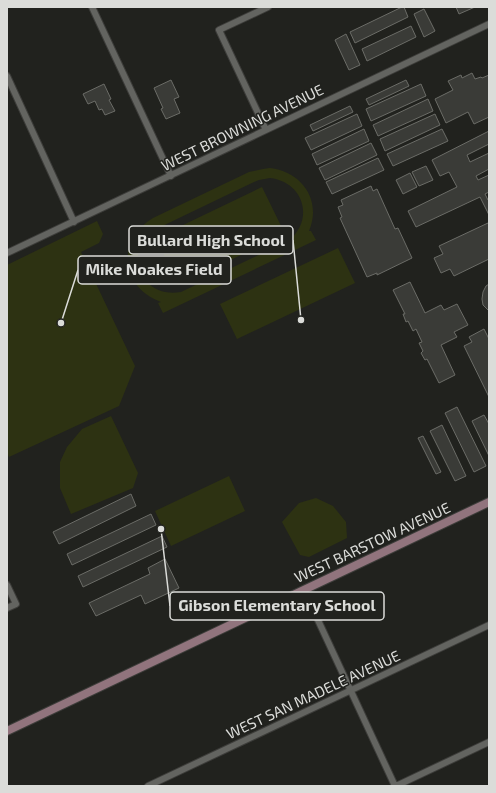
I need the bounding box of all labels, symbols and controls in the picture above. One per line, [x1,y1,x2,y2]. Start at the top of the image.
street label: WEST BROWNING AVENUE [158,80,326,174]
callout: Bullard High School [129,226,293,254]
text: Bullard High School [137,230,286,249]
callout: Mike Noakes Field [78,256,231,284]
text: Mike Noakes Field [85,259,223,278]
street label: WEST BARSTOW AVENUE [291,498,453,586]
callout: Gibson Elementary School [170,592,384,620]
text: Gibson Elementary School [178,595,376,615]
street label: WEST SAN MADELE AVENUE [223,646,403,742]

